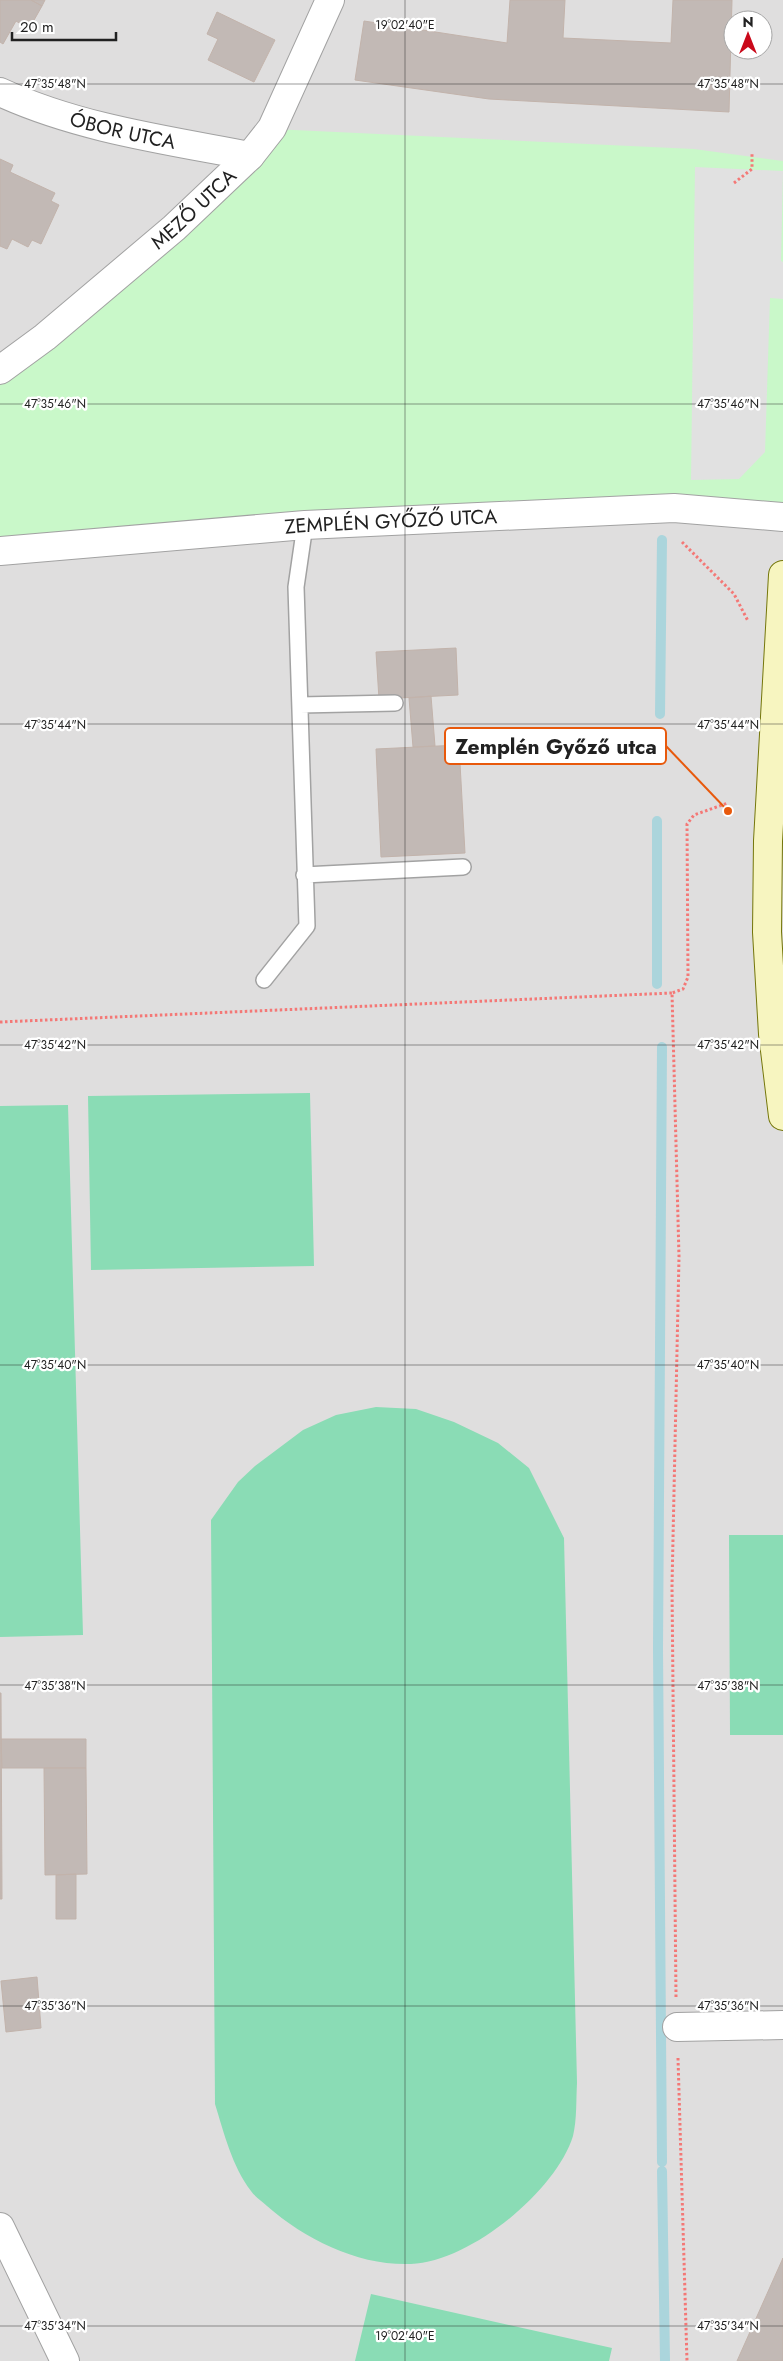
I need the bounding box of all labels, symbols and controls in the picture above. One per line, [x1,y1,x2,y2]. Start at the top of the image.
scale bar [12,10,116,42]
north arrow [723,10,773,60]
text: N [742,12,754,32]
text: 20 m [20,16,54,38]
text: 19°02'40"E [375,16,435,34]
text: 47°35'48"N [24,75,86,93]
text: 47°35'48"N [697,75,759,93]
street label: ÓBOR UTCA [66,105,179,157]
street label: MEZŐ UTCA [145,162,244,256]
text: 47°35'46"N [24,395,86,413]
text: 47°35'46"N [697,395,759,413]
street label: ZEMPLÉN GYŐZŐ UTCA [283,502,499,542]
text: 47°35'44"N [24,716,86,734]
text: 47°35'44"N [697,716,759,734]
callout: Zemplén Győző utca [445,728,666,764]
text: Zemplén Győző utca [455,732,657,762]
text: 47°35'42"N [24,1036,86,1054]
text: 47°35'42"N [697,1036,759,1054]
text: 47°35'40"N [24,1356,86,1374]
text: 47°35'40"N [697,1356,759,1374]
text: 47°35'38"N [24,1677,86,1695]
text: 47°35'38"N [697,1677,759,1695]
text: 47°35'36"N [24,1997,86,2015]
text: 47°35'36"N [697,1997,759,2015]
text: 47°35'34"N [24,2317,86,2335]
text: 47°35'34"N [697,2317,759,2335]
text: 19°02'40"E [375,2327,435,2345]

